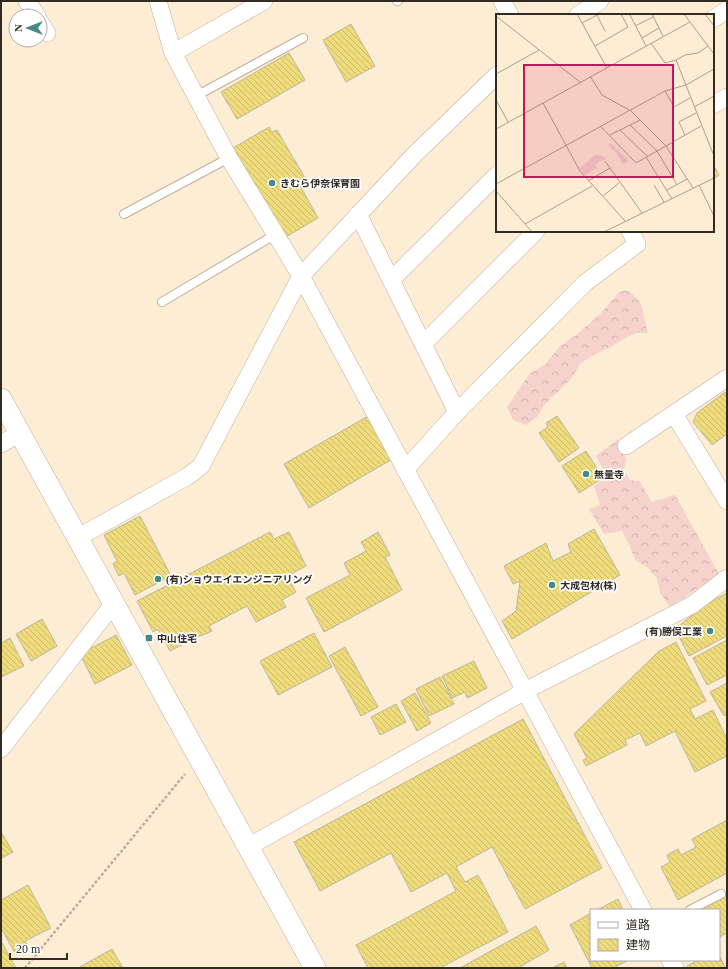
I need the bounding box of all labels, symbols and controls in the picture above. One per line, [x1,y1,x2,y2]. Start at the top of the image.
north arrow [8,8,48,48]
inset map [496,14,714,232]
text: N [12,24,24,32]
marker: きむら伊奈保育園 [267,178,277,188]
place label: きむら伊奈保育園 [280,178,360,189]
marker: 無量寺 [581,469,591,479]
place label: 無量寺 [594,469,624,480]
marker: (有)ショウエイエンジニアリング [153,574,163,584]
place label: (有)ショウエイエンジニアリング [166,574,313,586]
marker: 大成包材(株) [547,580,557,590]
place label: 大成包材(株) [560,580,617,592]
place label: (有)勝俣工業 [645,626,702,638]
marker: (有)勝俣工業 [705,626,715,636]
marker: 中山住宅 [144,633,154,643]
place label: 中山住宅 [157,633,197,644]
legend [590,909,720,961]
text: 道路 [626,918,650,932]
scale bar [10,935,67,961]
text: 建物 [626,938,650,952]
text: 20 m [16,942,41,956]

